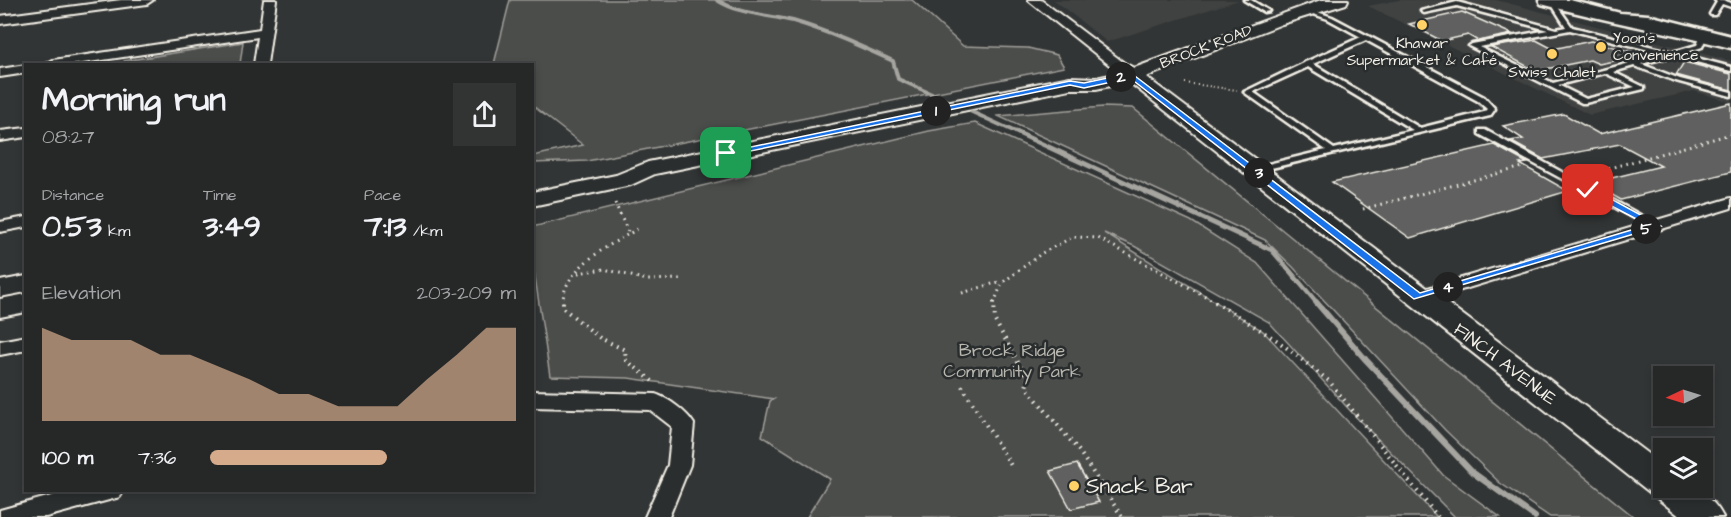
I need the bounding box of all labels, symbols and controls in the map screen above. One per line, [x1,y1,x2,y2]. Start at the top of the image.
marker: Khawar Supermarket & Café [1415,18,1429,32]
street label: BROCK ROAD [1157,20,1255,74]
place label: Yoon's Convenience [1613,28,1698,66]
place label: Khawar Supermarket & Café [1347,33,1497,71]
marker: Yoon's Convenience [1594,40,1608,54]
marker: Swiss Chalet [1545,47,1559,61]
pin: 2 [1106,62,1136,92]
place label: Swiss Chalet [1508,62,1596,83]
text: 2 [1116,66,1126,88]
text: Morning run [42,77,226,123]
button: share [453,83,516,146]
pin: 1 [921,96,951,126]
text: 1 [935,100,937,122]
text: 08:27 [42,123,95,151]
pin [700,127,751,178]
icon: arrive [709,136,742,169]
pin: 3 [1244,158,1274,188]
text: 3 [1255,162,1263,184]
pin [1562,164,1613,215]
icon: check [1571,173,1604,206]
text: Distance [42,184,104,206]
text: Time [203,184,237,206]
text: Pace [364,184,401,206]
text: 0.53 [42,206,102,248]
text: 3:49 [203,206,261,248]
text: 7:13 [364,206,407,248]
pin: 5 [1631,214,1661,244]
text: 5 [1640,218,1652,240]
text: km [102,220,130,242]
text: /km [407,220,443,242]
pin: 4 [1433,272,1463,302]
text: 4 [1443,276,1453,298]
text: Elevation [42,279,121,307]
text: 203–209 m [417,279,516,307]
street label: FINCH AVENUE [1448,317,1562,411]
park label: Brock Ridge Community Park [943,338,1081,385]
north arrow [1653,366,1713,426]
map controls [1653,366,1713,498]
button: layers [1653,438,1713,498]
text: 100 m [42,444,93,472]
text: 7:36 [138,444,176,472]
place label: Snack Bar [1086,472,1193,501]
marker: Snack Bar [1067,479,1081,493]

